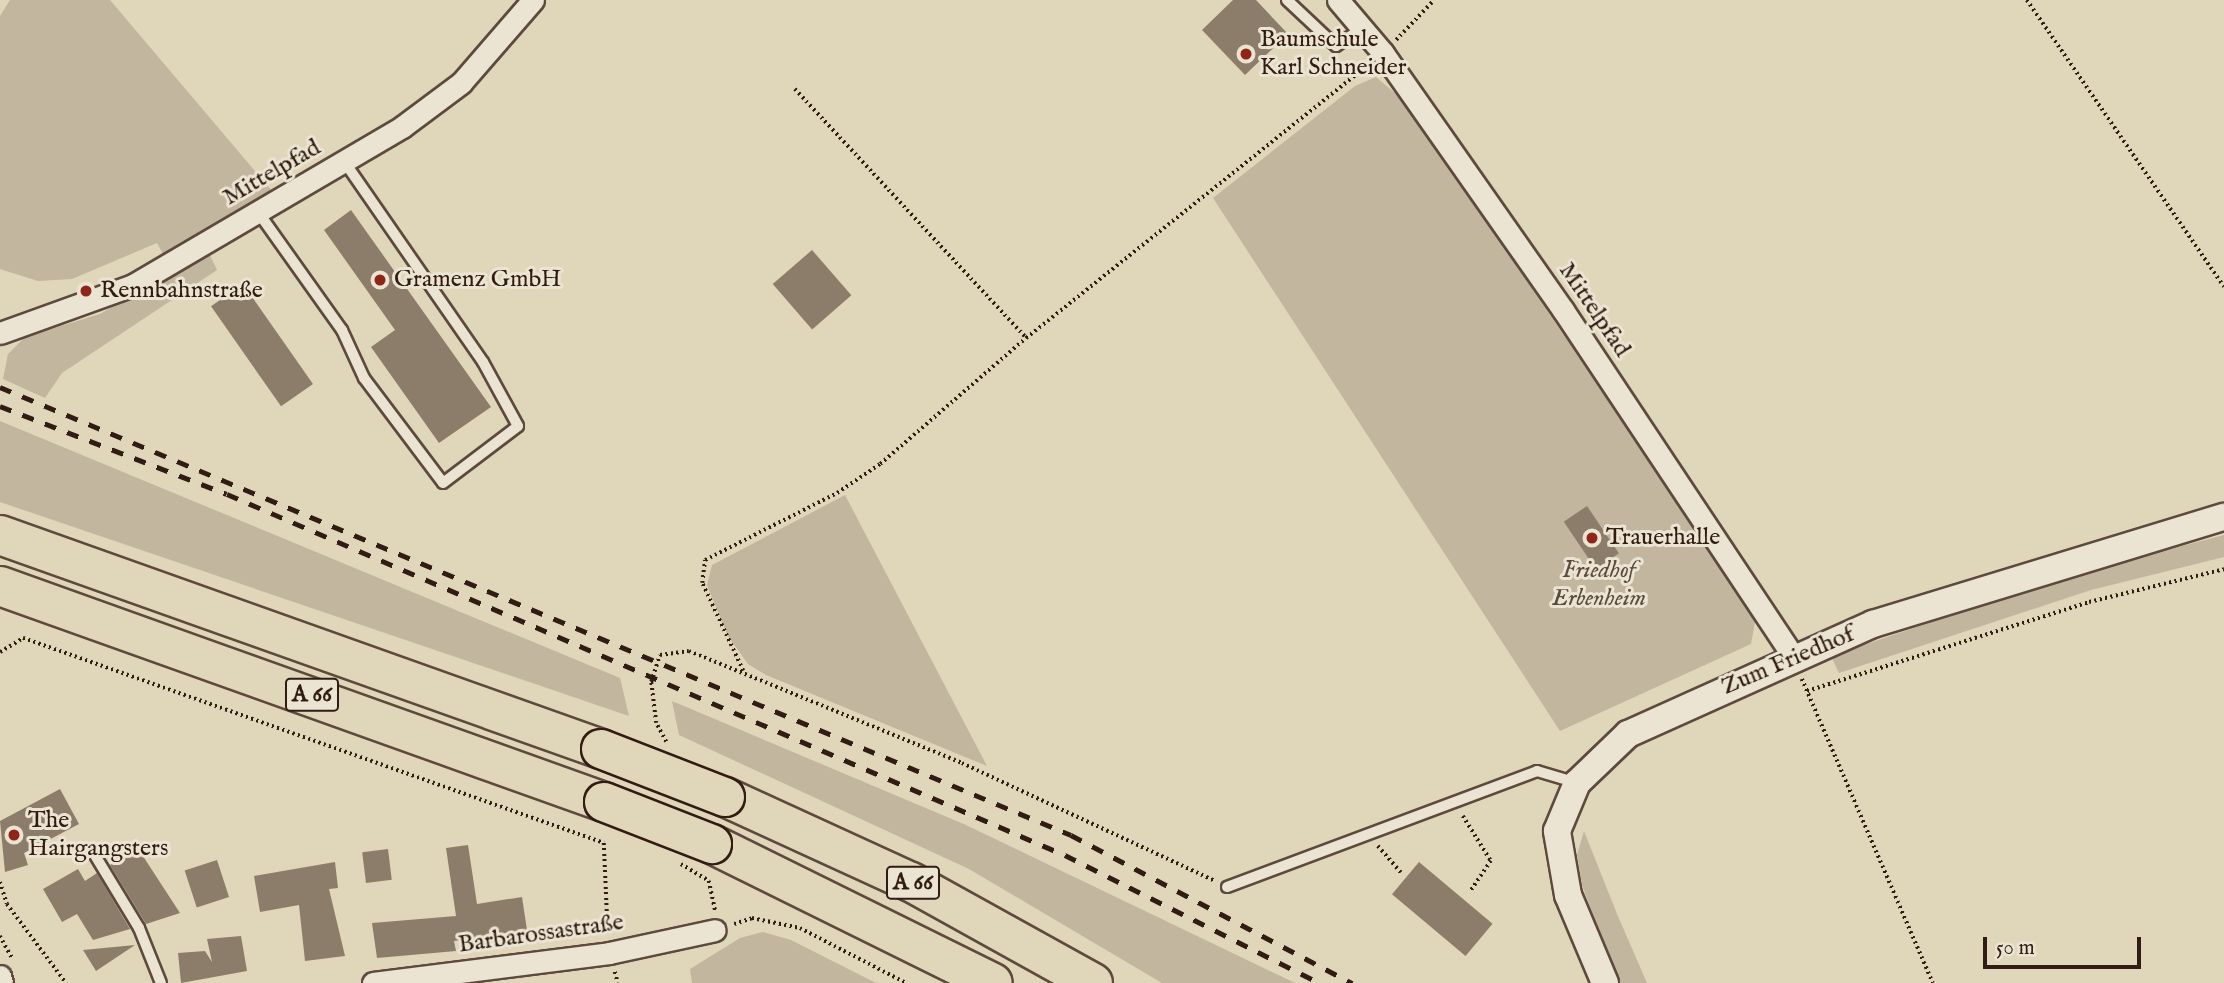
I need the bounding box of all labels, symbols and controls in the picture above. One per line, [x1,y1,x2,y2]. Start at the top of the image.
place label: Baumschule Karl Schneider [1260,26,1406,82]
marker: Baumschule Karl Schneider [1238,46,1254,62]
street label: Mittelpfad [218,134,326,212]
street label: Mittelpfad [1552,257,1636,363]
place label: Gramenz GmbH [394,266,561,294]
marker: Gramenz GmbH [372,272,388,288]
place label: Rennbahnstraße [100,277,263,305]
marker: Rennbahnstraße [78,283,94,299]
place label: Trauerhalle [1606,524,1720,552]
marker: Trauerhalle [1584,530,1600,546]
park label: Friedhof Erbenheim [1552,557,1646,613]
street label: Zum Friedhof [1717,620,1859,702]
road number: A 66 [284,676,340,715]
place label: The Hairgangsters [28,807,168,863]
marker: The Hairgangsters [6,827,22,843]
road number: A 66 [885,863,941,902]
street label: Barbarossastraße [457,908,625,960]
scale bar [1986,923,2144,967]
text: 50 m [1996,935,2035,962]

